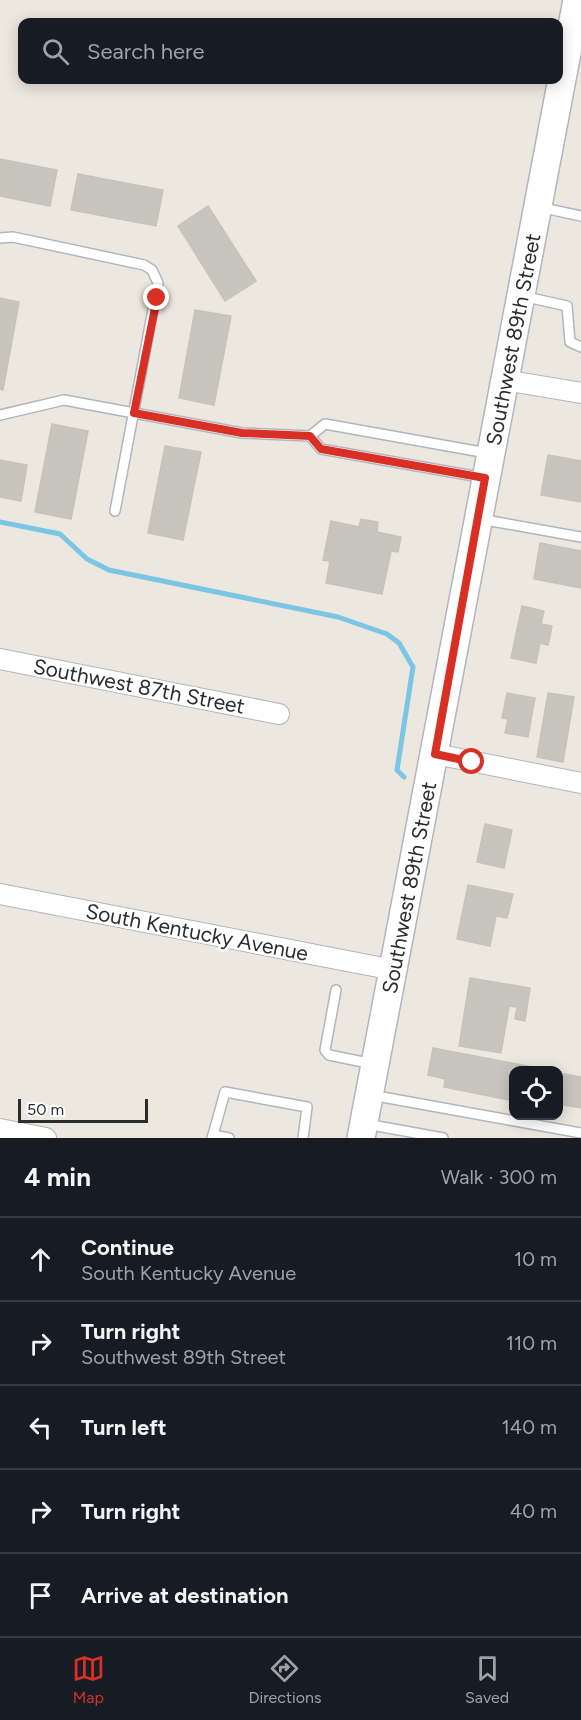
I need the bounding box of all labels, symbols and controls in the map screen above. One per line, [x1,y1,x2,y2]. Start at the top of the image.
search box [18,18,563,84]
icon: search [39,35,72,68]
text: Search here [87,38,205,65]
street label: Southwest 89th Street [480,231,545,447]
route end [143,284,169,310]
street label: Southwest 87th Street [31,653,247,719]
route start [458,748,484,774]
street label: Southwest 89th Street [376,779,441,996]
street label: South Kentucky Avenue [84,898,310,966]
map controls [509,1066,563,1120]
button: locate [509,1066,563,1120]
scale bar [18,1096,148,1124]
text: 50 m [27,1100,64,1119]
text: 4 min [24,1161,91,1193]
text: Walk · 300 m [441,1165,557,1189]
text: Continue [81,1234,174,1261]
icon: ahead [24,1243,57,1276]
text: 10 m [514,1247,557,1271]
text: South Kentucky Avenue [81,1261,296,1285]
text: Turn right [81,1318,180,1345]
icon: right [24,1327,57,1360]
text: 110 m [506,1331,557,1355]
text: Southwest 89th Street [81,1345,286,1369]
icon: left [24,1411,57,1444]
text: Turn left [81,1414,167,1441]
text: 140 m [502,1415,557,1439]
icon: right [24,1495,57,1528]
text: Turn right [81,1498,180,1525]
text: 40 m [510,1499,557,1523]
icon: arrive [24,1579,57,1612]
text: Arrive at destination [81,1582,289,1609]
tab: Map [72,1652,105,1707]
tab: Directions [248,1652,321,1707]
tab: Saved [465,1652,509,1707]

